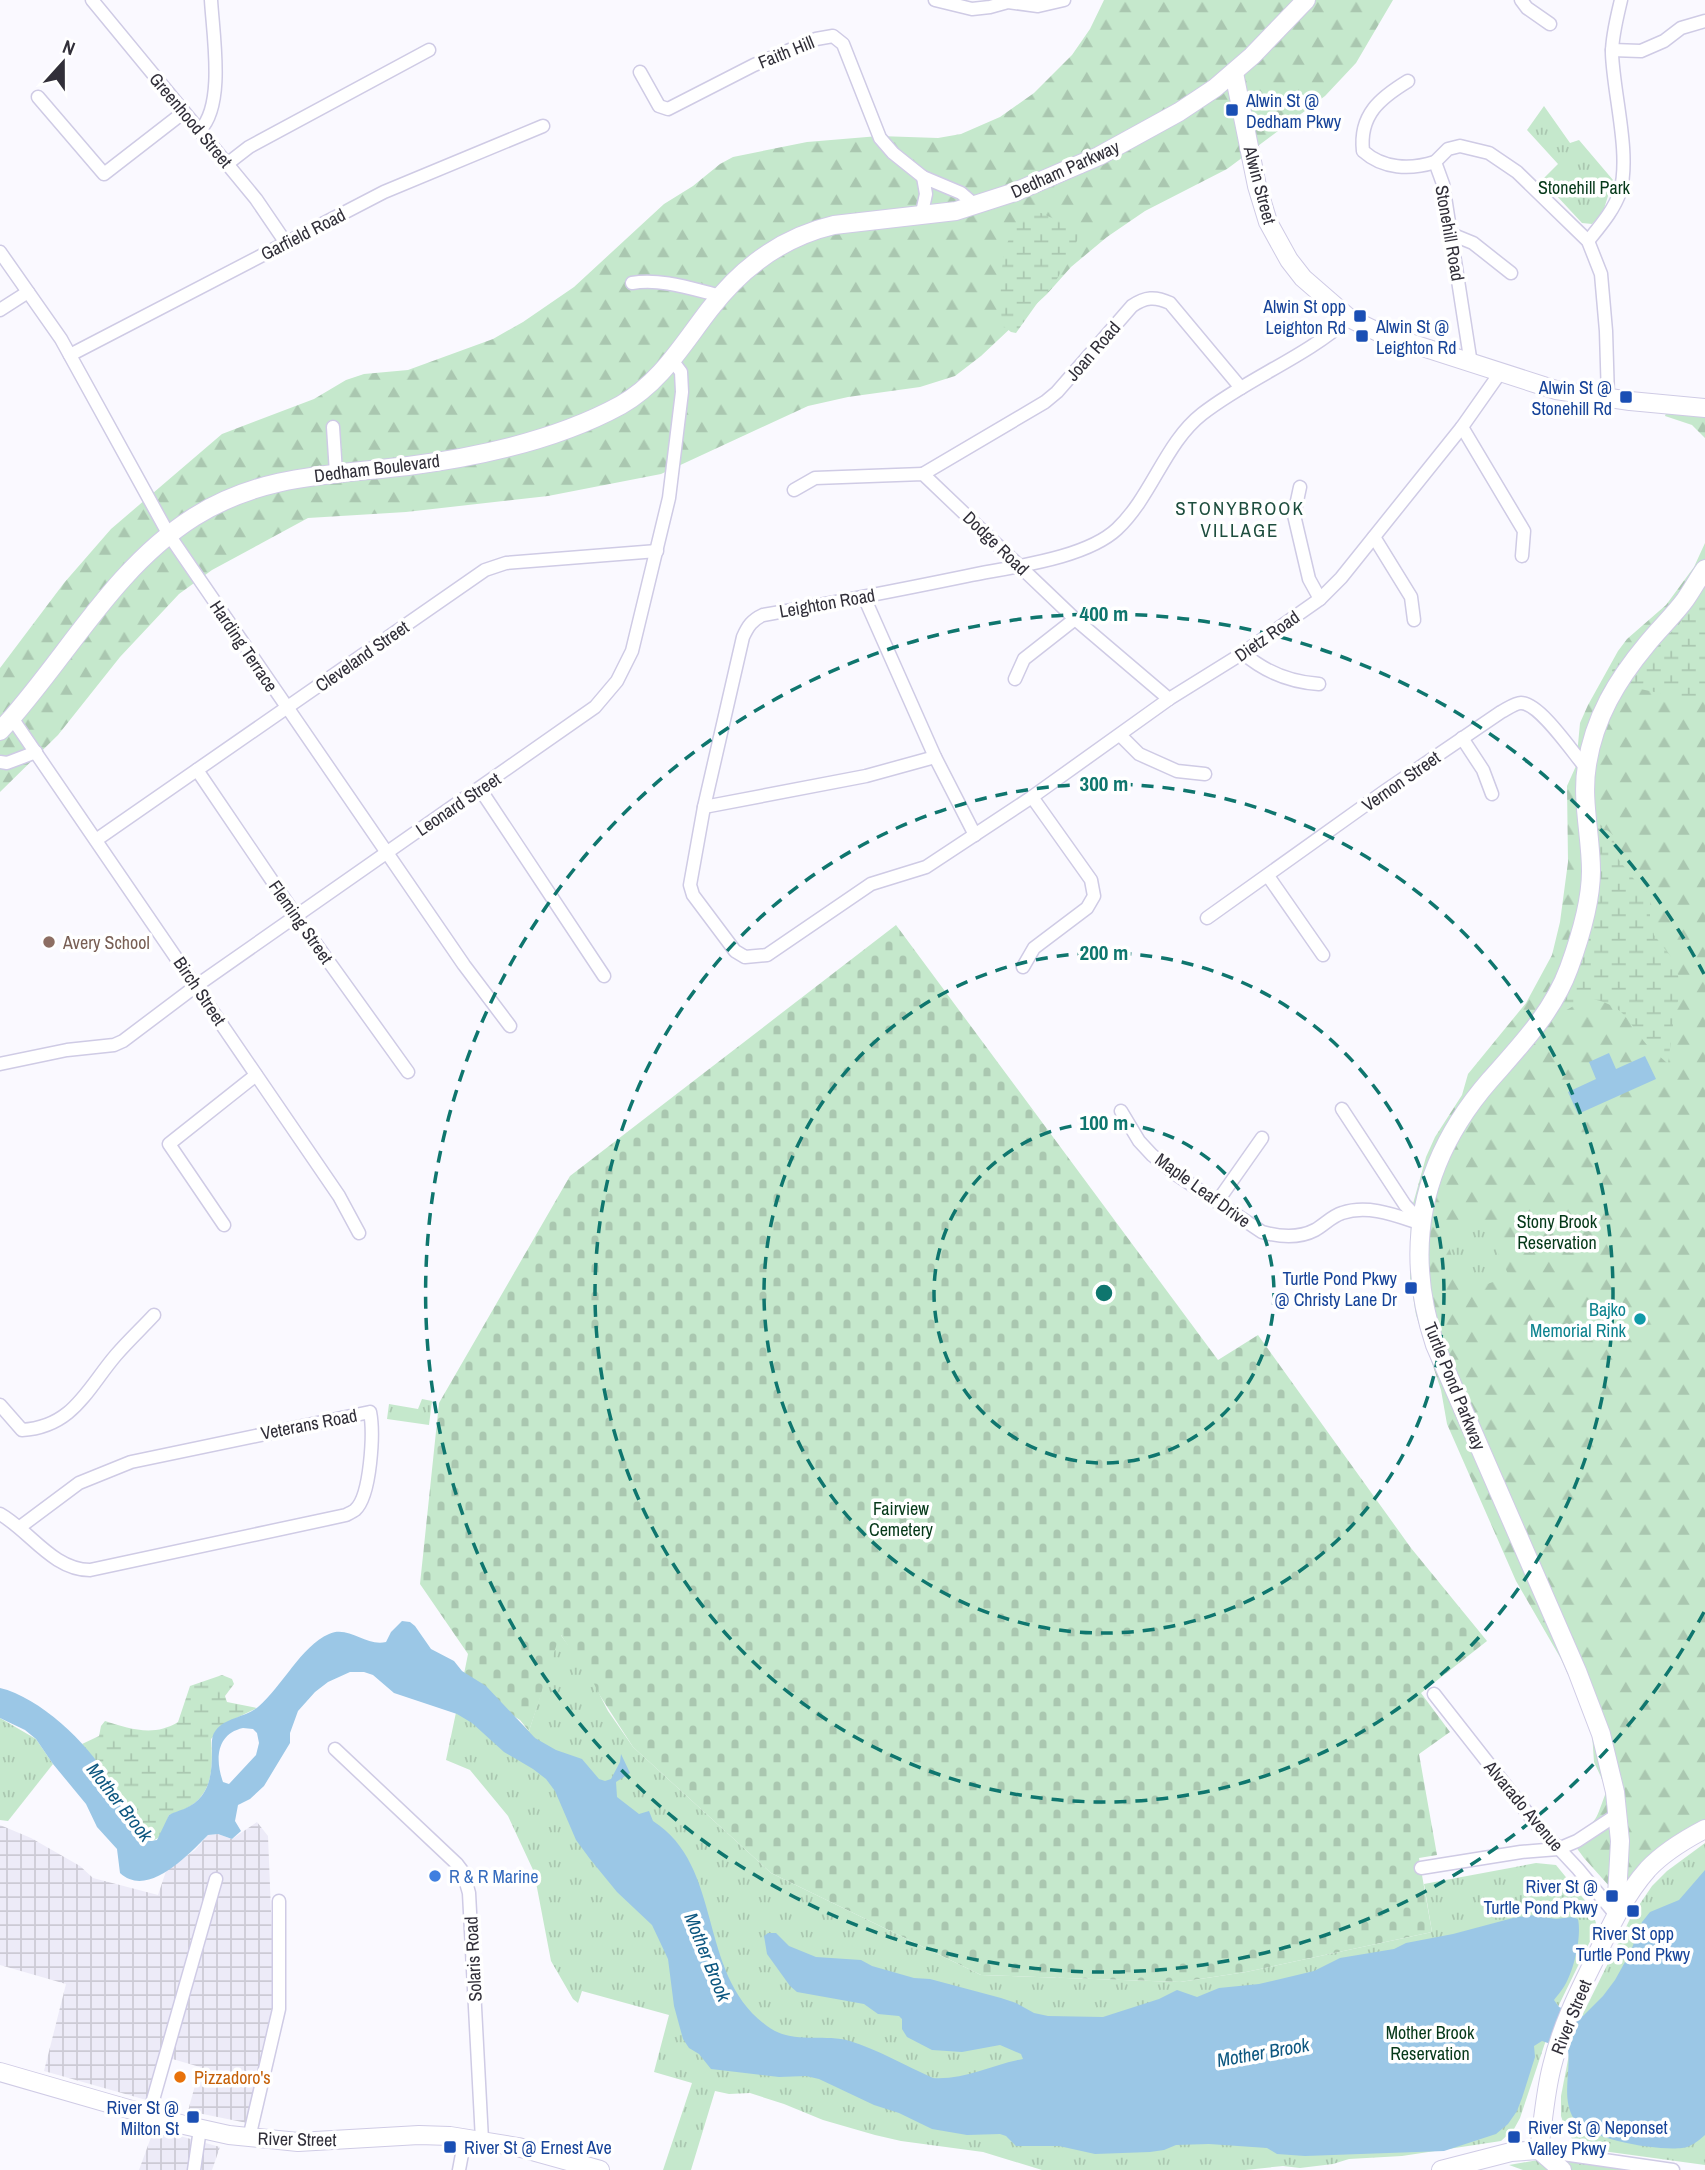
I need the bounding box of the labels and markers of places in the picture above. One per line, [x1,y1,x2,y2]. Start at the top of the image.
place label: Alwin St @ Dedham Pkwy [1245,88,1342,134]
marker: Alwin St @ Dedham Pkwy [1224,102,1240,118]
place label: Alwin St opp Leighton Rd [1262,294,1346,340]
marker: Alwin St opp Leighton Rd [1352,308,1368,324]
place label: Alwin St @ Leighton Rd [1375,314,1456,360]
marker: Alwin St @ Leighton Rd [1354,328,1370,344]
place label: Alwin St @ Stonehill Rd [1532,375,1612,421]
marker: Alwin St @ Stonehill Rd [1618,389,1634,405]
place label: Avery School [62,930,150,955]
marker: Avery School [41,934,57,950]
place label: Turtle Pond Pkwy @ Christy Lane Dr [1275,1266,1398,1312]
marker: Turtle Pond Pkwy @ Christy Lane Dr [1403,1280,1419,1296]
centre of rings [1092,1281,1116,1305]
place label: Bajko Memorial Rink [1530,1297,1627,1343]
marker: Bajko Memorial Rink [1632,1311,1648,1327]
place label: R & R Marine [449,1864,538,1889]
marker: R & R Marine [427,1868,443,1884]
place label: River St @ Turtle Pond Pkwy [1484,1874,1599,1920]
marker: River St @ Turtle Pond Pkwy [1604,1888,1620,1904]
marker: River St opp Turtle Pond Pkwy [1625,1903,1641,1919]
place label: River St opp Turtle Pond Pkwy [1576,1921,1691,1967]
place label: Pizzadoro's [194,2065,271,2090]
marker: Pizzadoro's [172,2069,188,2085]
place label: River St @ Milton St [107,2095,179,2141]
marker: River St @ Milton St [185,2109,201,2125]
place label: River St @ Neponset Valley Pkwy [1528,2115,1668,2161]
marker: River St @ Neponset Valley Pkwy [1506,2129,1522,2145]
place label: River St @ Ernest Ave [464,2135,612,2160]
marker: River St @ Ernest Ave [442,2139,458,2155]

